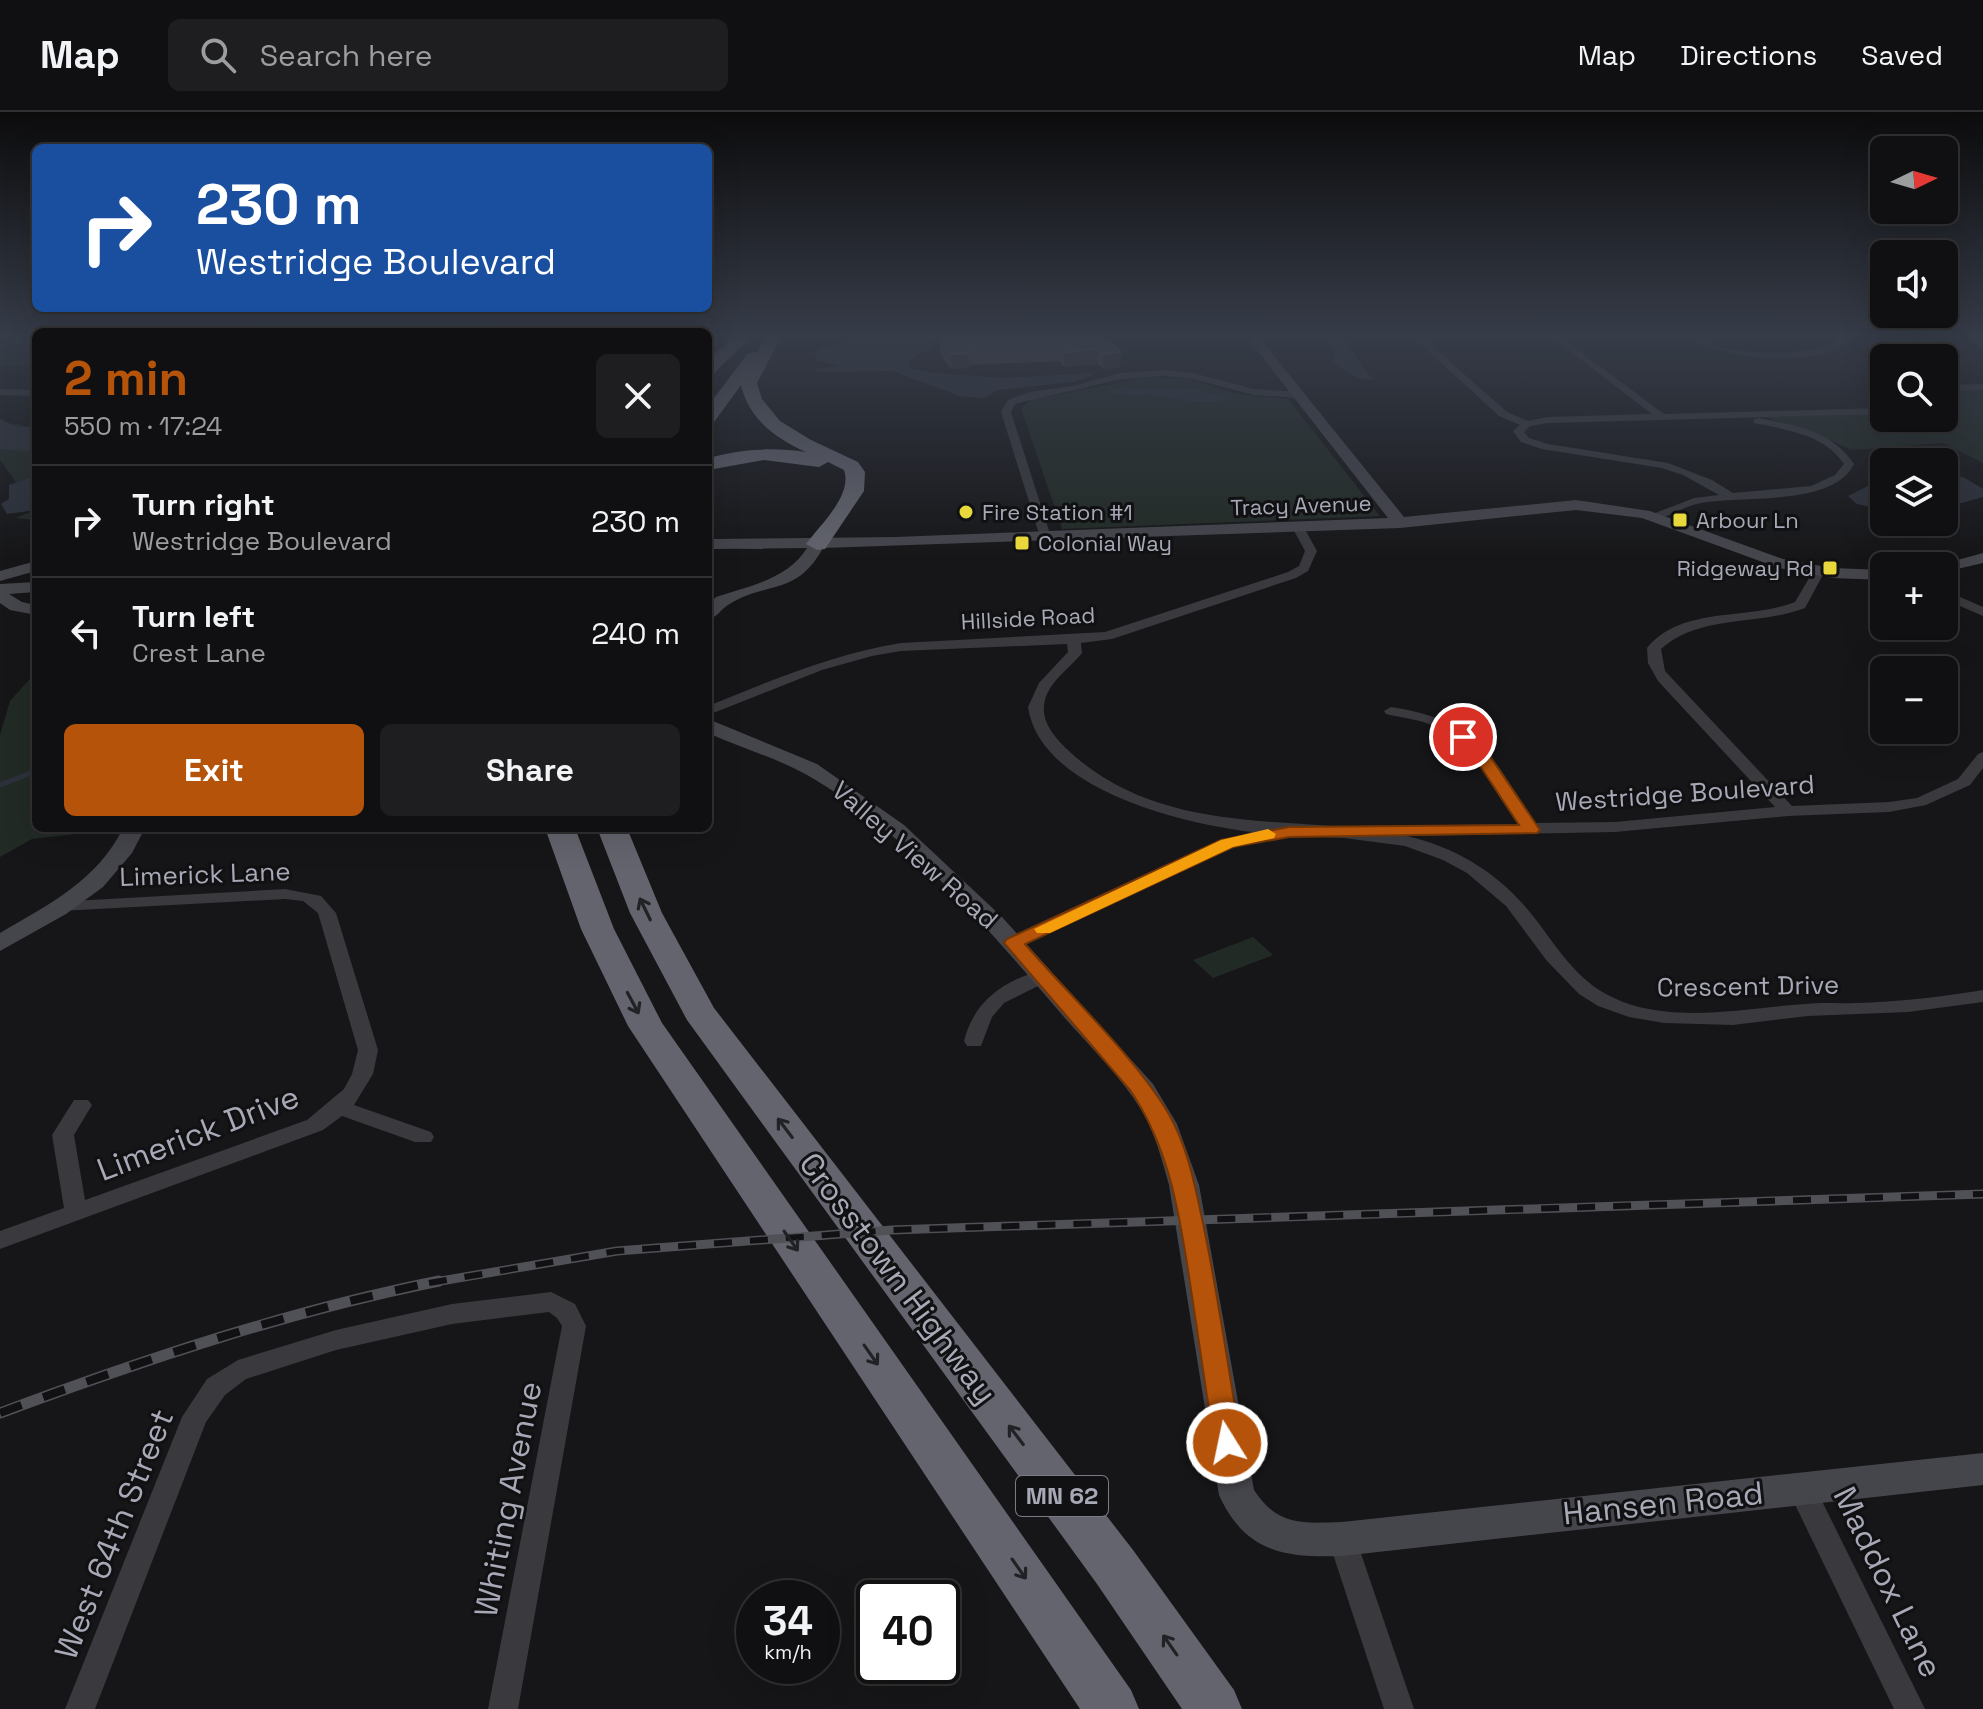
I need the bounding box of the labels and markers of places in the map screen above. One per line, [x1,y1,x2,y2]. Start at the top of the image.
place label: Fire Station #1 [982,498,1133,526]
marker: Fire Station #1 [957,503,975,521]
place label: Arbour Ln [1696,506,1799,534]
marker: Arbour Ln [1671,511,1689,529]
place label: Colonial Way [1038,529,1172,557]
marker: Colonial Way [1013,534,1031,552]
place label: Ridgeway Rd [1677,554,1814,582]
marker: Ridgeway Rd [1821,559,1839,577]
pin [1429,703,1497,771]

